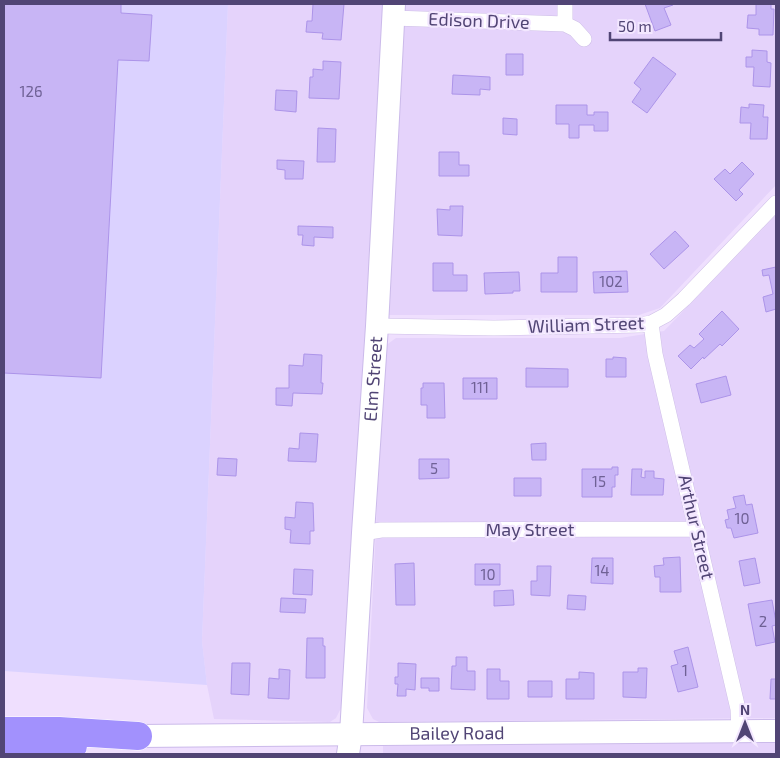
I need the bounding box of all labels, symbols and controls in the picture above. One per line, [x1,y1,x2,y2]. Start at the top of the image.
street label: Edison Drive [428,7,530,33]
scale bar [610,10,721,42]
text: 50 m [618,17,652,35]
house number: 126 [20,82,42,100]
house number: 102 [599,272,623,290]
street label: William Street [527,311,645,337]
street label: Elm Street [359,335,386,422]
house number: 111 [471,378,489,396]
house number: 5 [430,459,438,477]
house number: 15 [592,472,606,490]
street label: Arthur Street [674,472,720,581]
house number: 10 [734,509,750,527]
street label: May Street [486,518,575,540]
house number: 14 [594,561,610,579]
house number: 10 [480,565,496,583]
house number: 2 [759,612,767,630]
house number: 1 [682,661,688,679]
north arrow [720,698,770,748]
text: N [740,701,750,718]
street label: Bailey Road [409,721,505,744]

